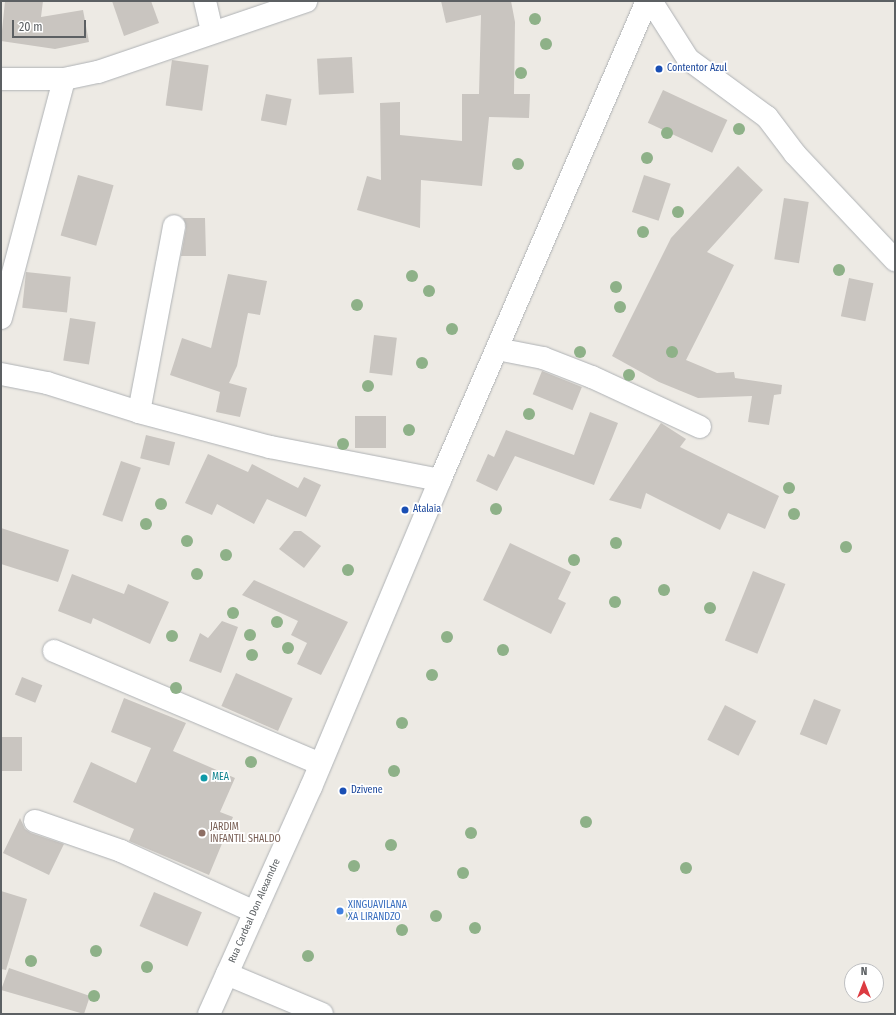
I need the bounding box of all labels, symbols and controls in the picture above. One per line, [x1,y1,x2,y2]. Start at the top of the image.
scale bar [14,12,88,38]
text: 20 m [19,20,43,34]
place label: Contentor Azul [667,63,727,75]
marker: Contentor Azul [654,64,664,74]
place label: Atalaia [413,504,441,516]
marker: Atalaia [400,505,410,515]
place label: MEA [212,772,229,784]
marker: MEA [199,773,209,783]
place label: Dzivene [351,785,383,797]
marker: Dzivene [338,786,348,796]
place label: JARDIM INFANTIL SHALDO [210,821,281,844]
marker: JARDIM INFANTIL SHALDO [197,828,207,838]
street label: Rua Cardeal Don Alexamdre [227,857,283,965]
place label: XINGUAVILANA XA LIRANDZO [348,899,407,922]
marker: XINGUAVILANA XA LIRANDZO [335,906,345,916]
north arrow [844,963,884,1003]
text: N [861,965,867,978]

